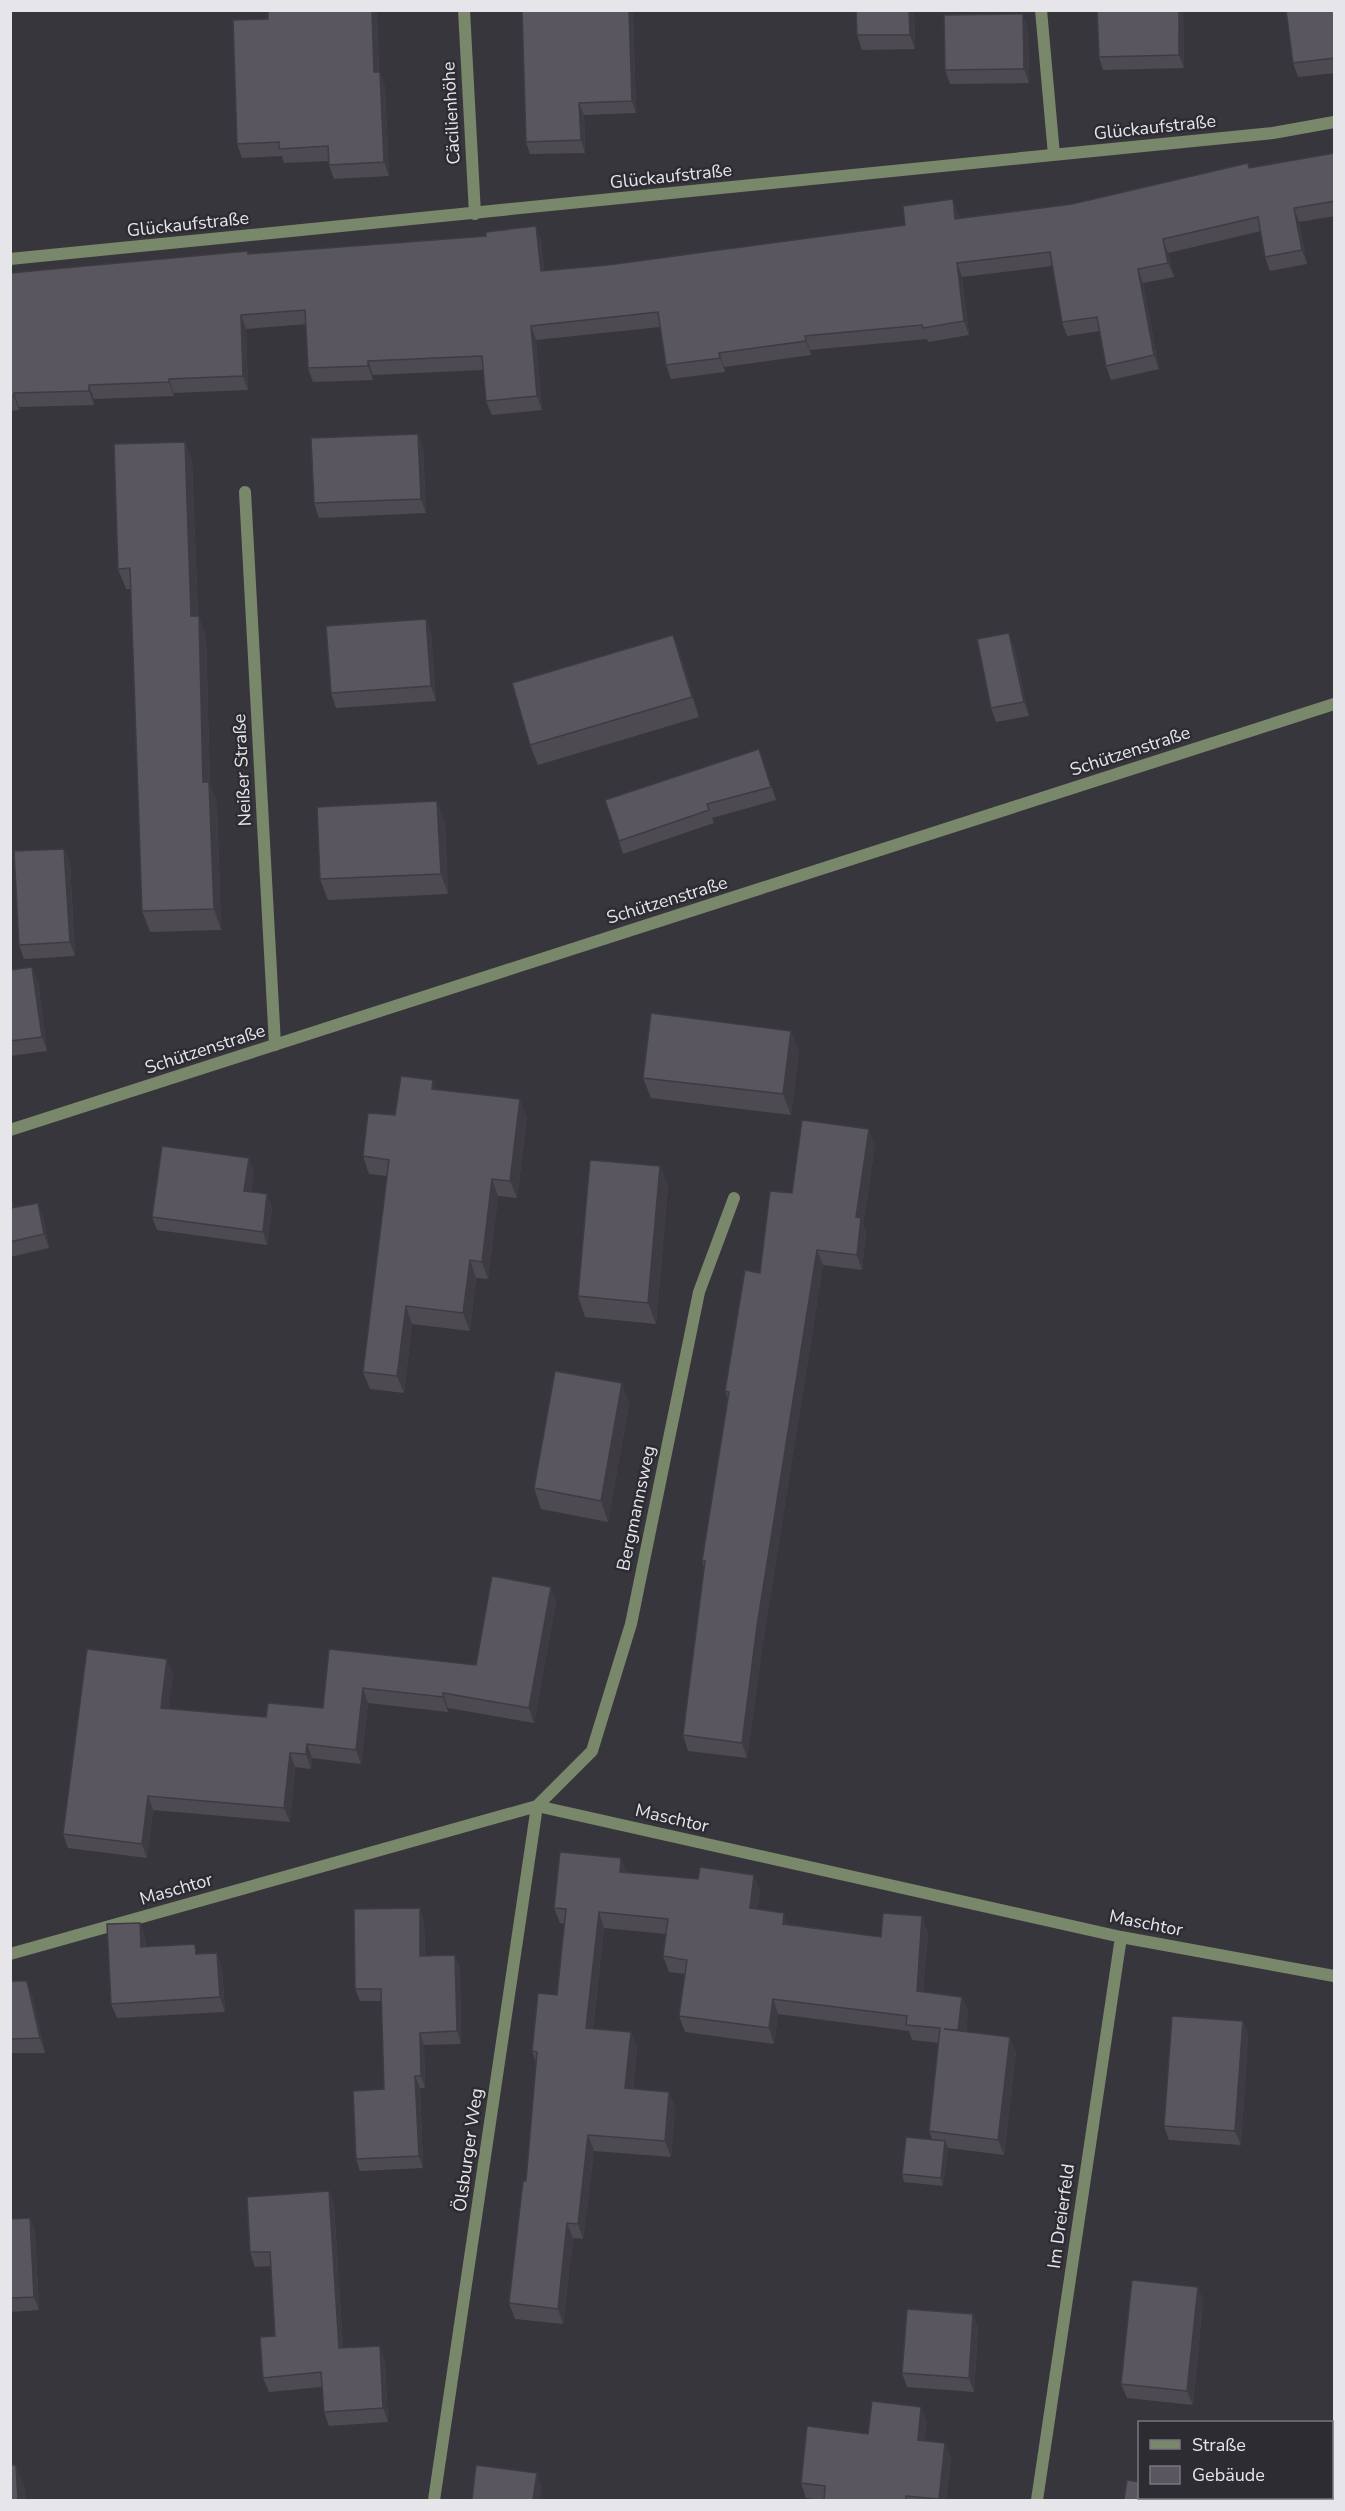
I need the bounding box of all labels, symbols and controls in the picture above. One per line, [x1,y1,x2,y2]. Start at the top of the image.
street label: Cäcilienhöhe [436,61,466,165]
street label: Glückaufstraße [1093,109,1217,145]
street label: Glückaufstraße [609,158,733,194]
street label: Glückaufstraße [126,206,250,242]
street label: Neißer Straße [227,713,257,827]
street label: Schützenstraße [1067,720,1193,782]
street label: Schützenstraße [604,870,730,930]
street label: Schützenstraße [142,1018,268,1080]
street label: Bergmannsweg [611,1443,661,1573]
street label: Maschtor [633,1798,712,1838]
street label: Maschtor [137,1867,216,1911]
street label: Maschtor [1107,1904,1186,1942]
street label: Ölsburger Weg [447,2087,489,2213]
street label: Im Dreierfeld [1042,2162,1080,2270]
legend [1138,2421,1333,2499]
text: Straße [1192,2433,1246,2457]
text: Gebäude [1192,2463,1265,2487]

